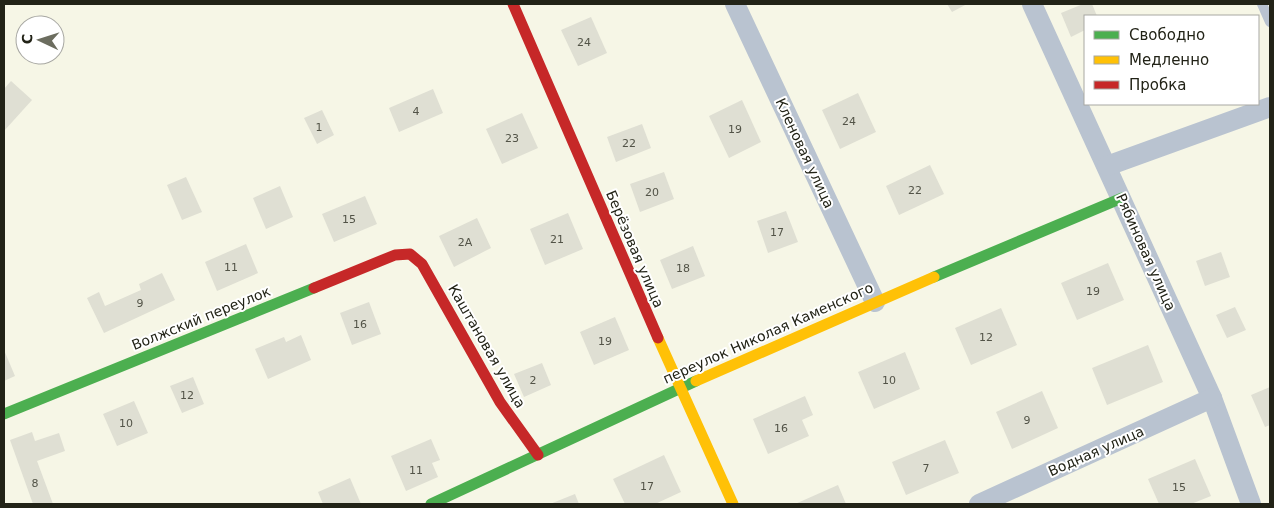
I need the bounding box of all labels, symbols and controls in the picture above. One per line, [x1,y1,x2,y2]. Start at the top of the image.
north arrow [15,15,65,65]
legend [1084,15,1259,105]
text: Свободно [1129,26,1205,44]
text: С [19,33,35,45]
house number: 24 [577,36,591,49]
text: Медленно [1129,51,1209,69]
text: Пробка [1129,76,1186,94]
street label: Кленовая улица [773,96,837,210]
house number: 4 [413,105,420,118]
house number: 24 [842,115,856,128]
house number: 1 [316,121,323,134]
house number: 19 [728,123,742,136]
house number: 23 [505,132,519,145]
house number: 22 [622,137,636,150]
house number: 22 [908,184,922,197]
house number: 20 [645,186,659,199]
street label: Берёзовая улица [603,188,667,310]
street label: Рябиновая улица [1113,191,1179,313]
house number: 15 [342,213,356,226]
house number: 17 [770,226,784,239]
house number: 21 [550,233,564,246]
house number: 2А [458,236,473,249]
house number: 11 [224,261,238,274]
house number: 18 [676,262,690,275]
street label: переулок Николая Каменского [660,279,876,387]
street label: Каштановая улица [445,281,529,411]
street label: Волжский переулок [129,283,273,353]
house number: 19 [1086,285,1100,298]
house number: 9 [137,297,144,310]
house number: 16 [353,318,367,331]
house number: 12 [979,331,993,344]
house number: 19 [598,335,612,348]
house number: 2 [530,374,537,387]
house number: 10 [882,374,896,387]
house number: 12 [180,389,194,402]
house number: 9 [1024,414,1031,427]
house number: 10 [119,417,133,430]
house number: 16 [774,422,788,435]
street label: Водная улица [1046,423,1146,479]
house number: 7 [923,462,930,475]
house number: 11 [409,464,423,477]
house number: 8 [32,477,39,490]
house number: 17 [640,480,654,493]
house number: 15 [1172,481,1186,494]

